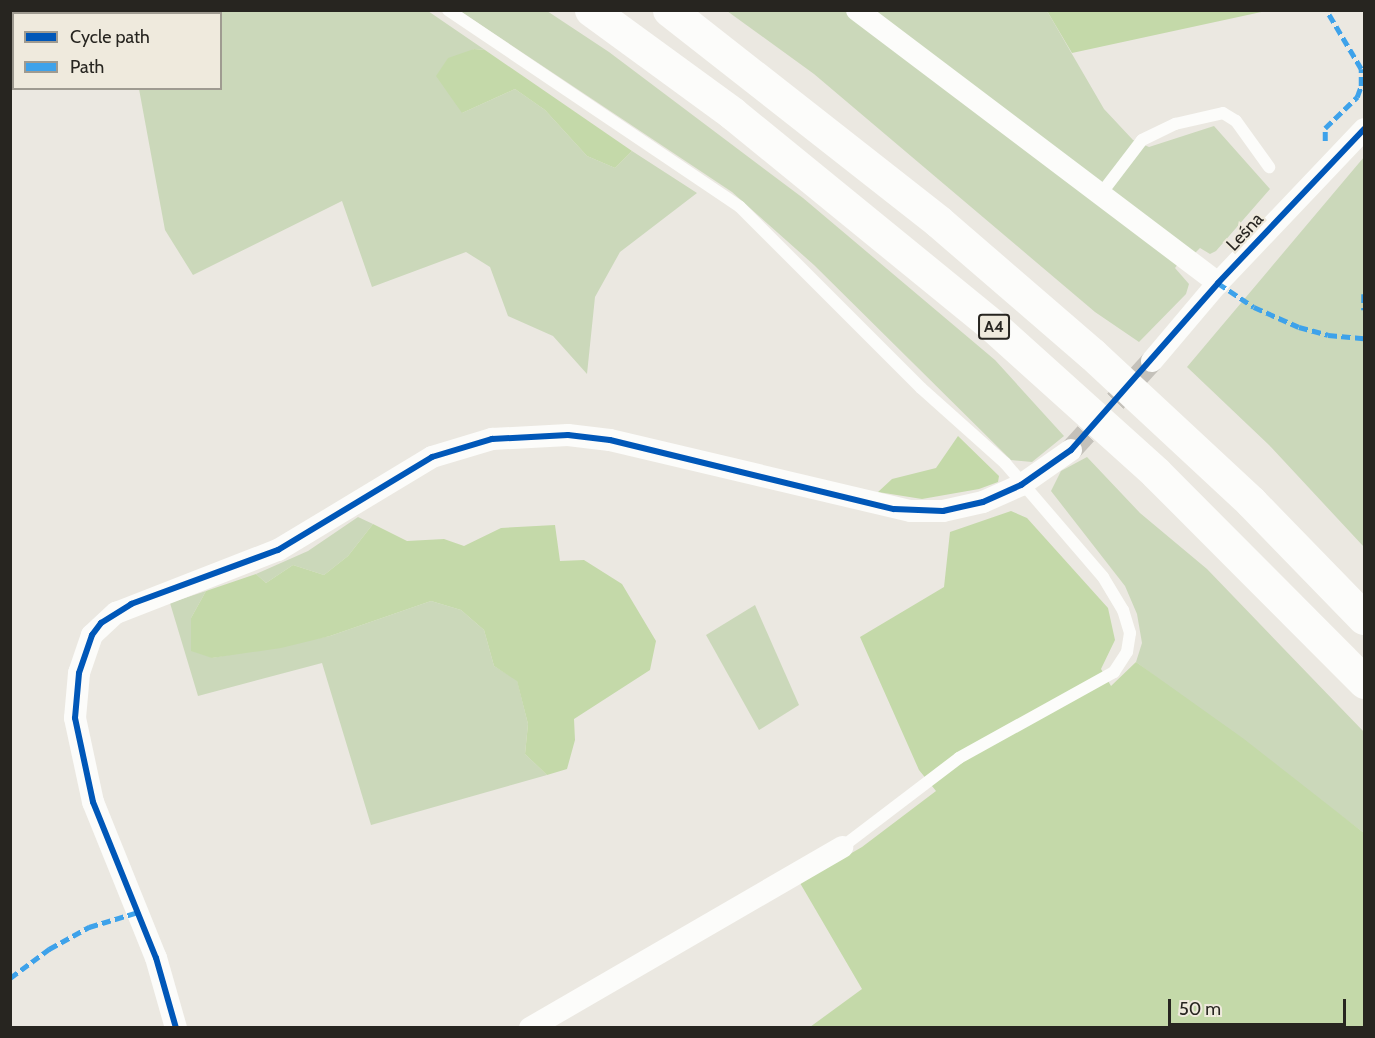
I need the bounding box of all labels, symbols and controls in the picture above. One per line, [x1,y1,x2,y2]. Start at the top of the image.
legend [12,12,222,90]
text: Cycle path [70,26,150,48]
text: Path [70,56,104,78]
street label: Leśna [1222,208,1268,256]
road number: A4 [978,314,1010,340]
scale bar [1171,987,1350,1025]
text: 50 m [1179,998,1221,1020]

